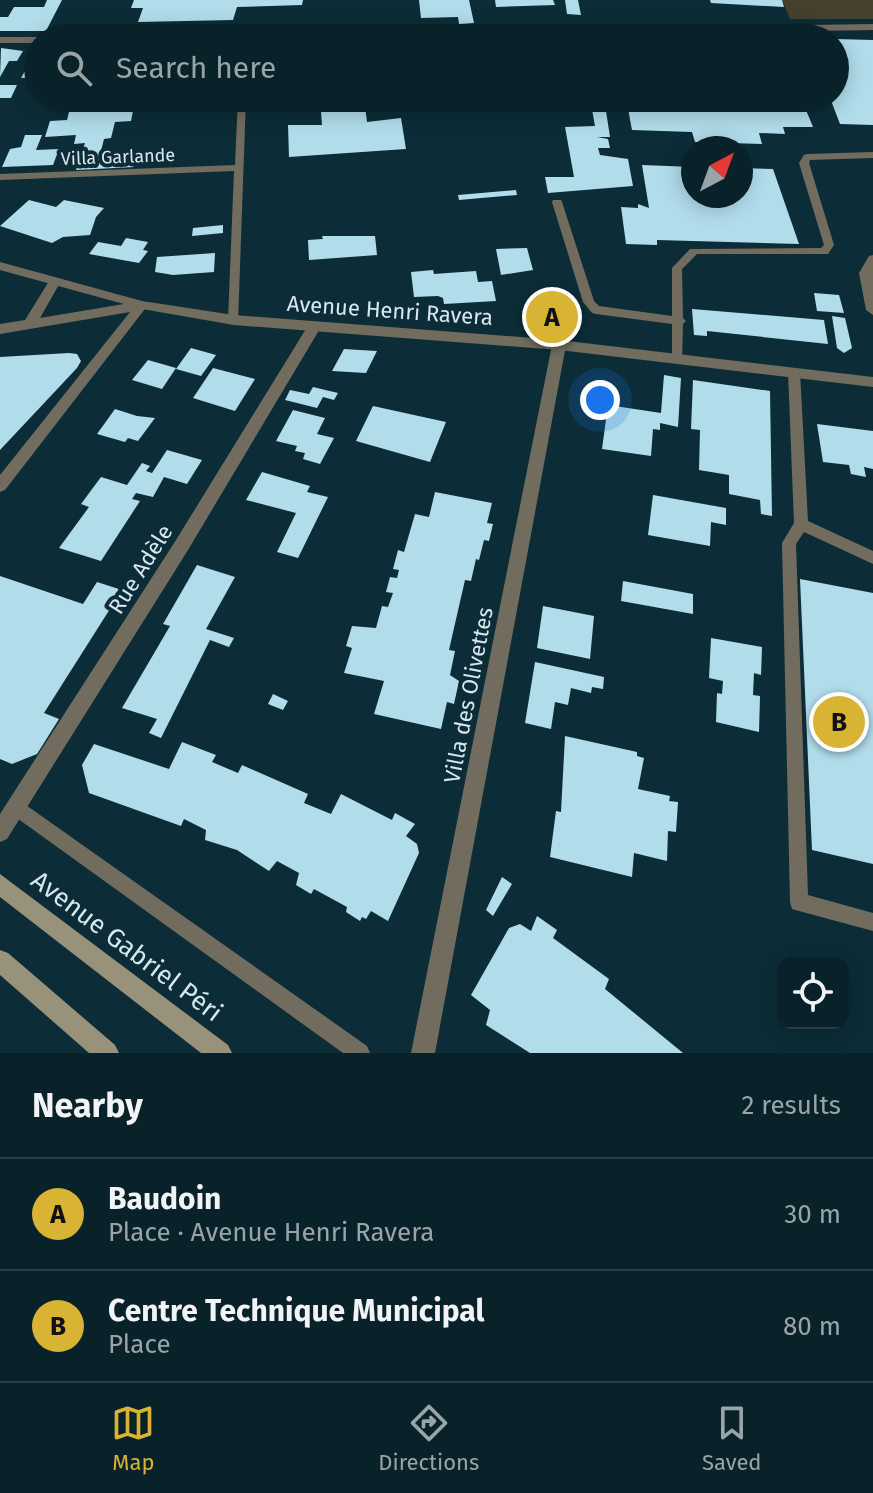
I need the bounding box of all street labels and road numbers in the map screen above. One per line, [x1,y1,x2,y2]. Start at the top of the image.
street label: Villa Garlande [60,144,176,170]
street label: Avenue Henri Ravera [286,290,494,331]
street label: Rue Adèle [102,520,178,619]
street label: Villa des Olivettes [438,605,499,785]
street label: Avenue Gabriel Péri [25,864,228,1028]

